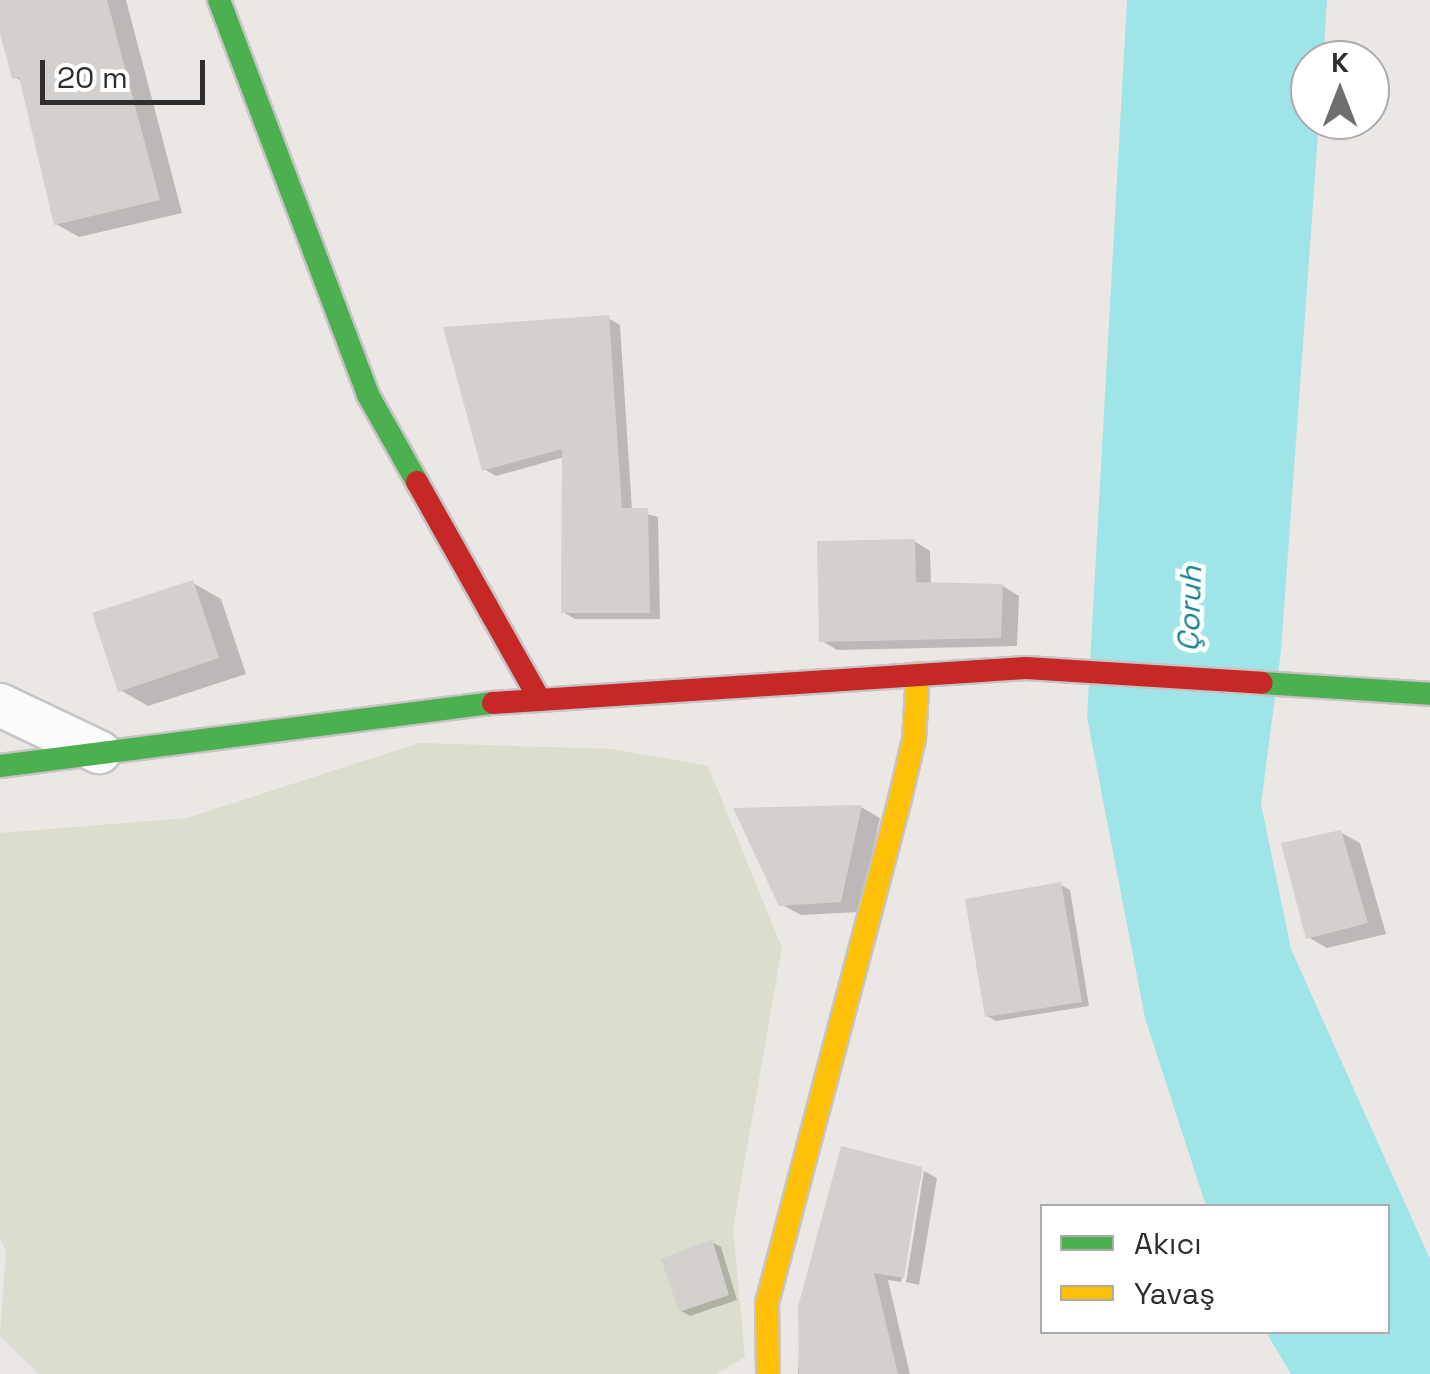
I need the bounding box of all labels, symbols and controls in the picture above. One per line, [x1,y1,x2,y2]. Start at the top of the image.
scale bar [45,40,210,102]
north arrow [1290,40,1390,140]
text: K [1331,44,1349,80]
text: 20 m [57,58,128,97]
water label: Çoruh [1171,565,1209,653]
legend [1040,1204,1390,1334]
text: Akıcı [1134,1224,1202,1263]
text: Yavaş [1134,1274,1215,1313]

